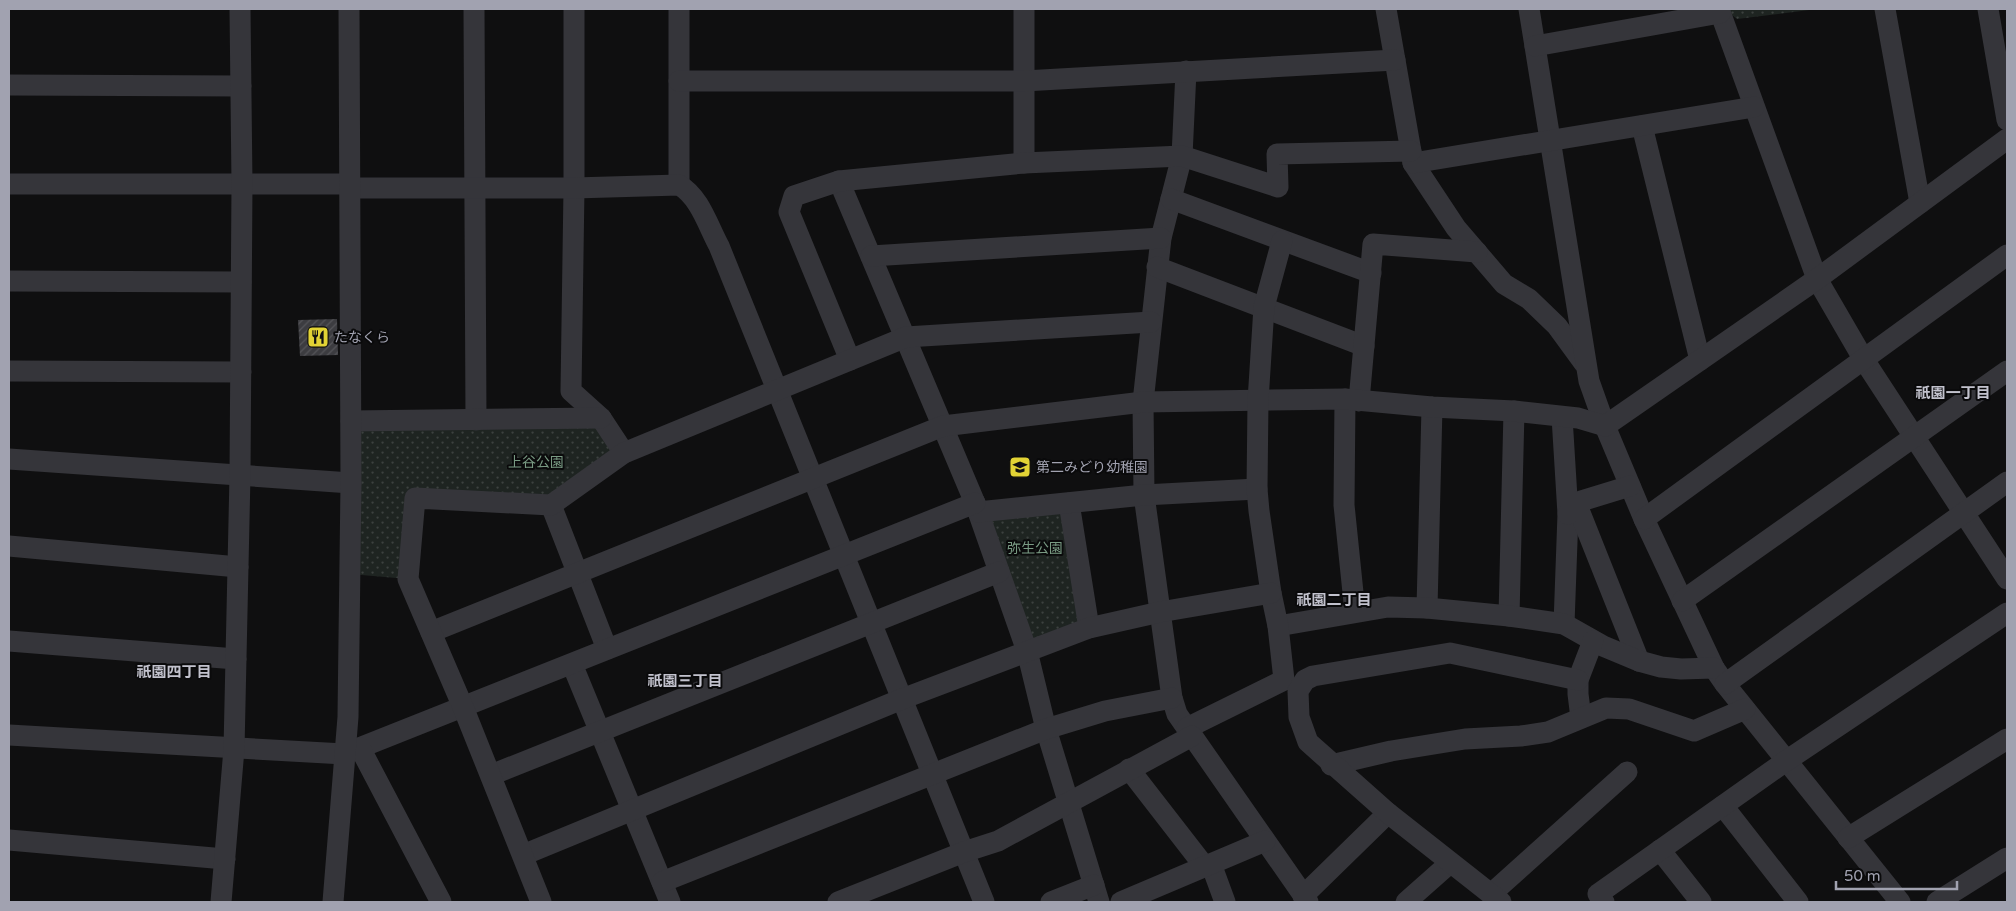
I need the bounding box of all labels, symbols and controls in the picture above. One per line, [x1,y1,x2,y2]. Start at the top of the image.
restaurant icon: たなくら [306,325,330,349]
place label: たなくら [334,329,390,346]
district label: 祇園一丁目 [1915,384,1991,402]
park label: 上谷公園 [508,454,564,471]
school or university icon: 第二みどり幼稚園 [1008,455,1032,479]
place label: 第二みどり幼稚園 [1036,459,1148,476]
park label: 弥生公園 [1007,540,1063,557]
district label: 祇園二丁目 [1296,591,1372,609]
district label: 祇園四丁目 [136,663,212,681]
district label: 祇園三丁目 [647,672,723,690]
scale bar [1836,858,1957,890]
text: 50 m [1844,867,1881,885]

